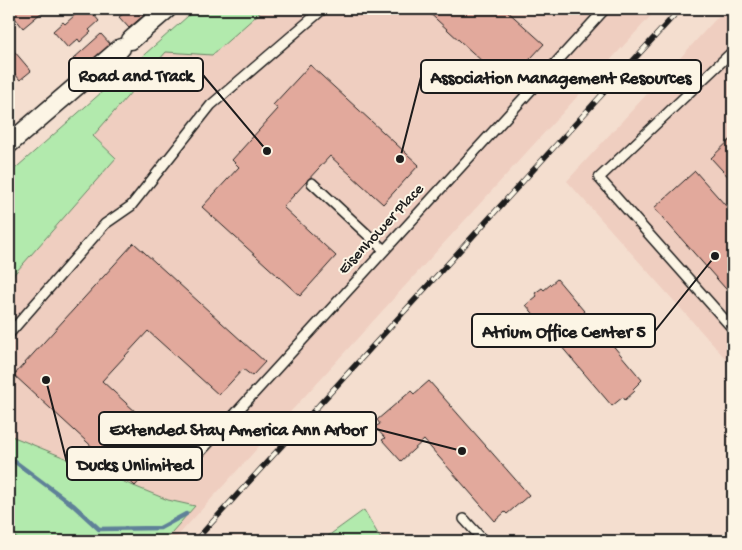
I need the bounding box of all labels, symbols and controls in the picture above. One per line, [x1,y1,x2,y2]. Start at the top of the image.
callout: Road and Track [69,58,203,91]
callout: Association Management Resources [421,60,701,93]
text: Road and Track [78,67,195,88]
text: Association Management Resources [430,69,693,90]
street label: Eisenhower Place [335,180,429,279]
callout: Atrium Office Center 5 [472,314,655,347]
text: Atrium Office Center 5 [481,323,646,344]
callout: Extended Stay America Ann Arbor [99,412,376,445]
text: Extended Stay America Ann Arbor [110,421,369,442]
callout: Ducks Unlimited [67,447,202,480]
text: Ducks Unlimited [75,456,195,477]

